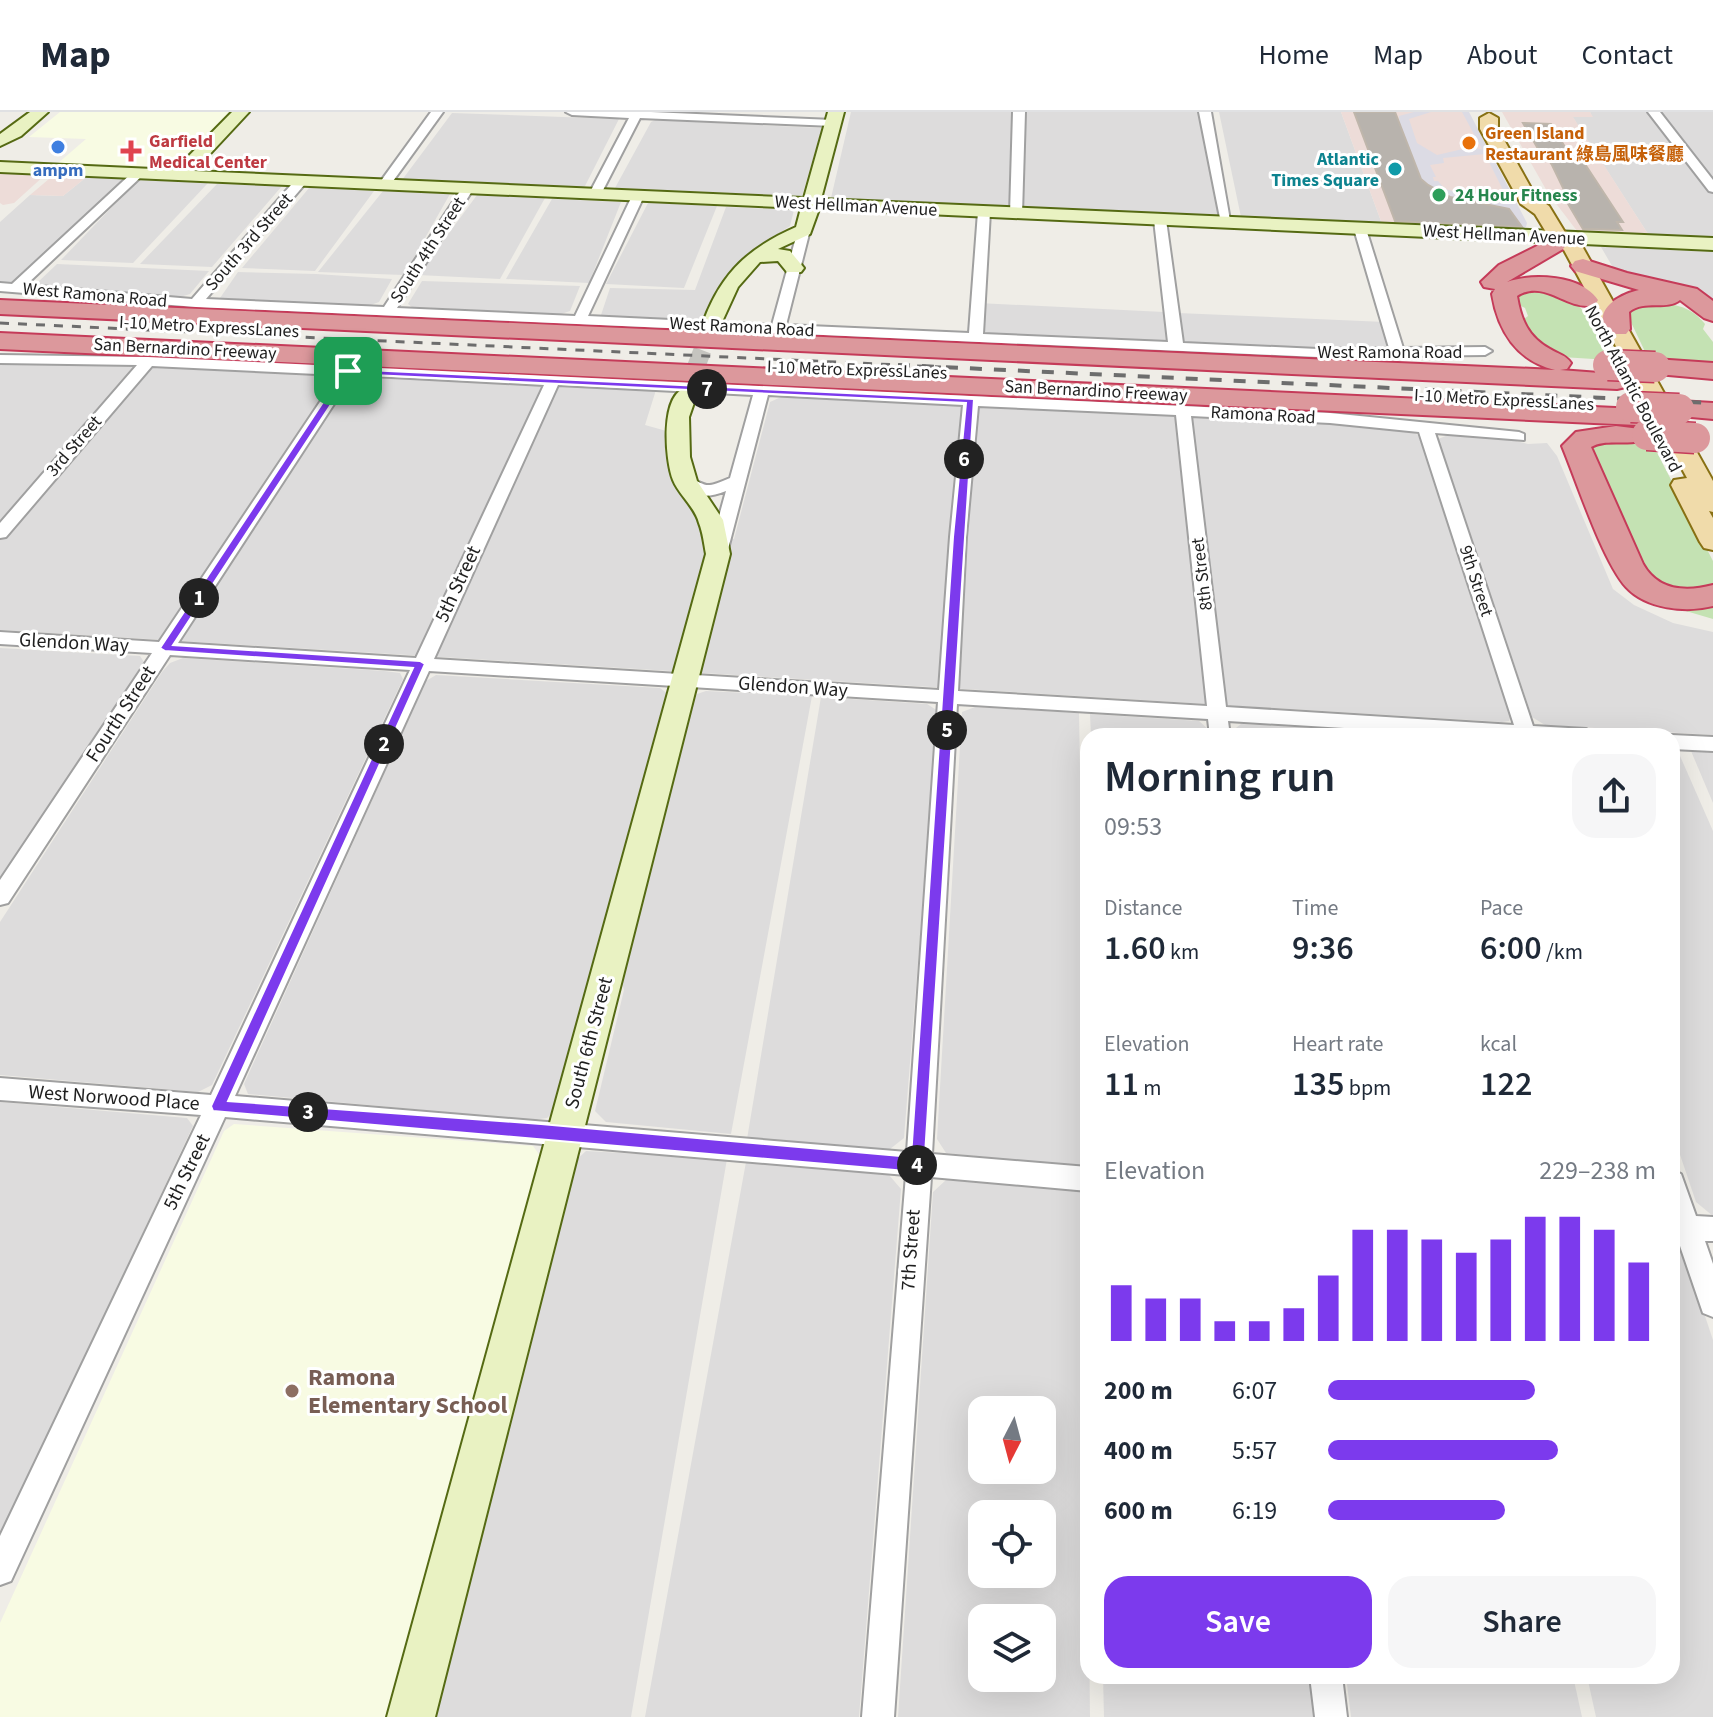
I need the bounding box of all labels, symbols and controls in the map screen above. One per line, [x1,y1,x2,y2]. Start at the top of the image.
text: Map [40,28,111,82]
text: Home [1258,35,1329,75]
text: Map [1373,35,1423,75]
text: About [1467,35,1538,75]
text: Contact [1582,35,1673,75]
place label: Green Island Restaurant 綠島風味餐廳 [1485,121,1684,167]
place label: Garfield Medical Center [149,129,268,175]
marker: Green Island Restaurant 綠島風味餐廳 [1460,134,1478,152]
marker: ampm [49,138,67,156]
marker: Garfield Medical Center [120,140,142,162]
place label: Atlantic Times Square [1271,147,1380,193]
place label: ampm [33,158,83,183]
marker: Atlantic Times Square [1386,160,1404,178]
place label: 24 Hour Fitness [1455,183,1578,208]
marker: 24 Hour Fitness [1430,186,1448,204]
street label: South 3rd Street [199,188,299,296]
street label: West Hellman Avenue [774,189,938,223]
street label: South 4th Street [384,192,472,308]
street label: West Hellman Avenue [1422,218,1586,252]
street label: West Ramona Road [22,276,168,314]
street label: North Atlantic Boulevard [1578,301,1688,477]
street label: I-10 Metro ExpressLanes [118,310,300,344]
street label: West Ramona Road [669,311,815,343]
street label: San Bernardino Freeway [93,332,278,366]
pin [314,337,382,405]
street label: West Ramona Road [1317,340,1463,365]
icon: arrive [326,349,370,393]
street label: I-10 Metro ExpressLanes [766,354,948,386]
pin: 7 [687,369,727,409]
text: 7 [701,373,713,405]
street label: San Bernardino Freeway [1004,374,1189,408]
street label: I-10 Metro ExpressLanes [1413,383,1595,417]
street label: Ramona Road [1210,400,1316,430]
street label: 3rd Street [40,410,108,482]
pin: 6 [944,439,984,479]
text: 6 [958,443,970,475]
street label: 8th Street [1185,536,1219,612]
street label: 5th Street [428,541,488,627]
street label: 9th Street [1453,542,1499,620]
pin: 1 [179,578,219,618]
text: 1 [193,582,205,614]
street label: Glendon Way [18,626,130,660]
street label: Fourth Street [79,660,163,768]
street label: Glendon Way [737,669,849,705]
pin: 5 [927,710,967,750]
text: 5 [941,714,953,746]
pin: 2 [364,724,404,764]
text: 2 [378,728,390,760]
text: Morning run [1104,746,1335,809]
button: share [1572,754,1656,838]
text: 09:53 [1104,808,1162,845]
text: Distance [1104,892,1182,924]
text: Time [1292,892,1338,924]
text: Pace [1480,892,1523,924]
text: 1.60 [1104,924,1166,973]
text: 9:36 [1292,924,1354,973]
text: 6:00 [1480,924,1542,973]
text: km [1166,936,1199,968]
text: /km [1542,936,1583,968]
street label: South 6th Street [558,974,620,1112]
text: Elevation [1104,1028,1190,1060]
text: Heart rate [1292,1028,1383,1060]
text: kcal [1480,1028,1517,1060]
text: 11 [1104,1060,1139,1109]
text: 135 [1292,1060,1344,1109]
text: 122 [1480,1060,1532,1109]
text: m [1139,1072,1162,1104]
text: bpm [1344,1072,1391,1104]
street label: West Norwood Place [27,1078,201,1118]
pin: 3 [288,1092,328,1132]
text: 3 [302,1096,314,1128]
street label: 5th Street [157,1129,218,1215]
pin: 4 [897,1145,937,1185]
text: 4 [911,1149,923,1181]
text: Elevation [1104,1152,1205,1189]
text: 229–238 m [1539,1152,1656,1189]
street label: 7th Street [894,1208,928,1292]
place label: Ramona Elementary School [308,1360,507,1423]
text: 200 m [1104,1372,1173,1409]
text: 6:07 [1232,1372,1277,1409]
marker: Ramona Elementary School [283,1382,301,1400]
north arrow [968,1396,1056,1484]
map controls [968,1396,1056,1692]
text: 400 m [1104,1432,1173,1469]
text: 5:57 [1232,1432,1277,1469]
text: 600 m [1104,1492,1173,1529]
text: 6:19 [1232,1492,1277,1529]
button: locate [968,1500,1056,1588]
button: Save [1104,1576,1372,1668]
button: Share [1388,1576,1656,1668]
button: layers [968,1604,1056,1692]

